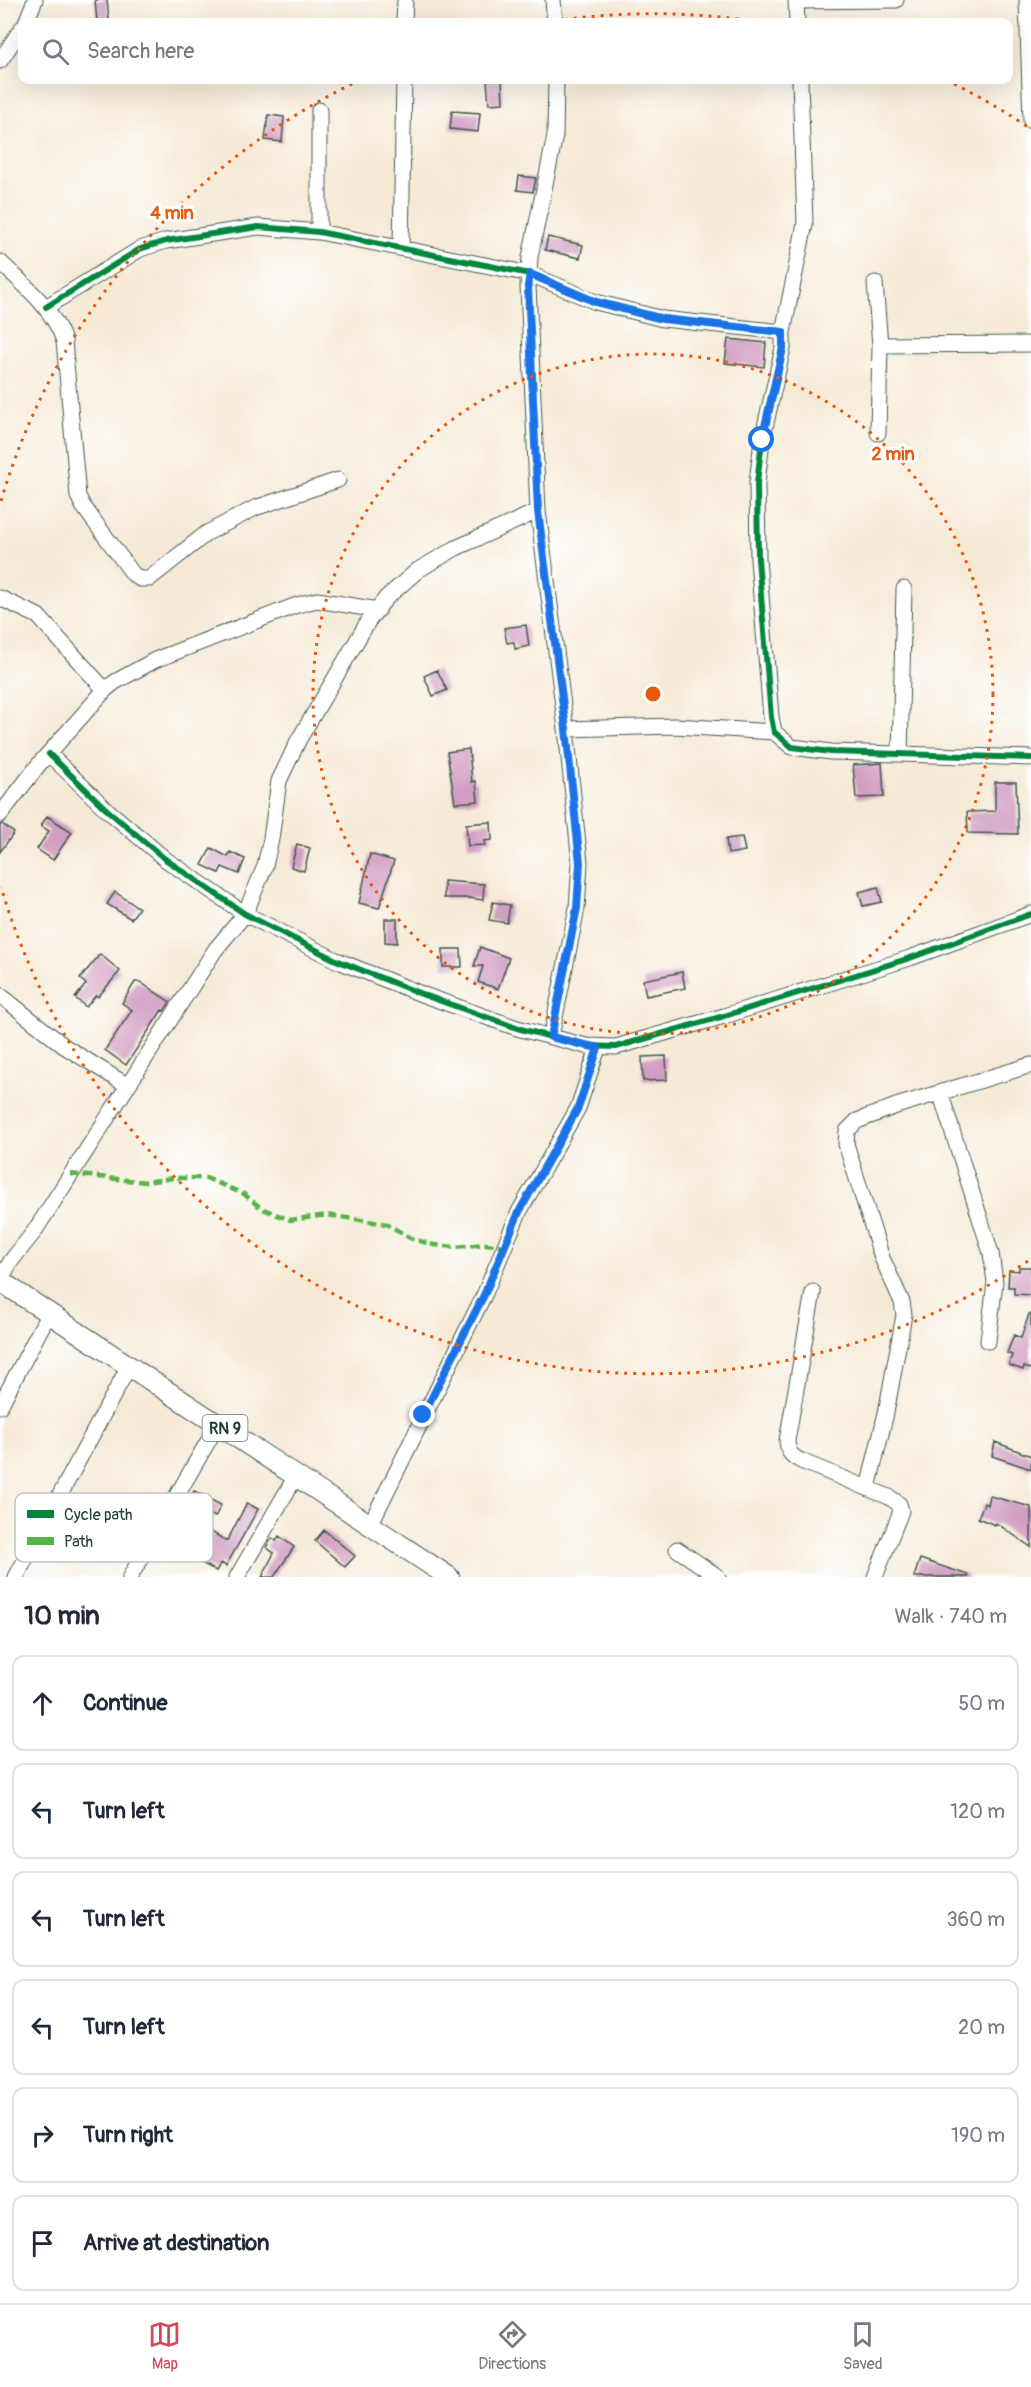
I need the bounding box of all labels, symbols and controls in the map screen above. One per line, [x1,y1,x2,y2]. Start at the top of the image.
search box [18,18,1013,84]
icon: search [39,35,72,68]
text: Search here [87,37,194,65]
text: 4 min [150,202,194,225]
route start [748,426,774,452]
text: 2 min [871,443,915,466]
centre of rings [643,684,663,704]
route end [409,1401,435,1427]
road number: RN 9 [202,1415,248,1441]
legend [15,1493,213,1562]
text: Cycle path [64,1505,132,1525]
text: Path [64,1532,93,1552]
text: 10 min [24,1600,100,1632]
text: Walk · 740 m [894,1604,1007,1629]
icon: ahead [26,1687,59,1720]
text: Continue [83,1689,167,1717]
text: 50 m [958,1691,1005,1716]
icon: left [26,1795,59,1828]
text: Turn left [83,1797,165,1825]
text: 120 m [950,1799,1005,1824]
icon: left [26,1903,59,1936]
text: Turn left [83,1905,165,1933]
text: 360 m [946,1907,1005,1932]
icon: left [26,2011,59,2044]
text: Turn left [83,2013,165,2041]
text: 20 m [958,2015,1005,2040]
icon: right [26,2119,59,2152]
text: Turn right [83,2121,173,2149]
text: 190 m [951,2123,1005,2148]
icon: arrive [26,2227,59,2260]
text: Arrive at destination [83,2229,269,2257]
tab: Map [148,2318,181,2374]
tab: Directions [478,2318,546,2374]
tab: Saved [843,2318,883,2374]

